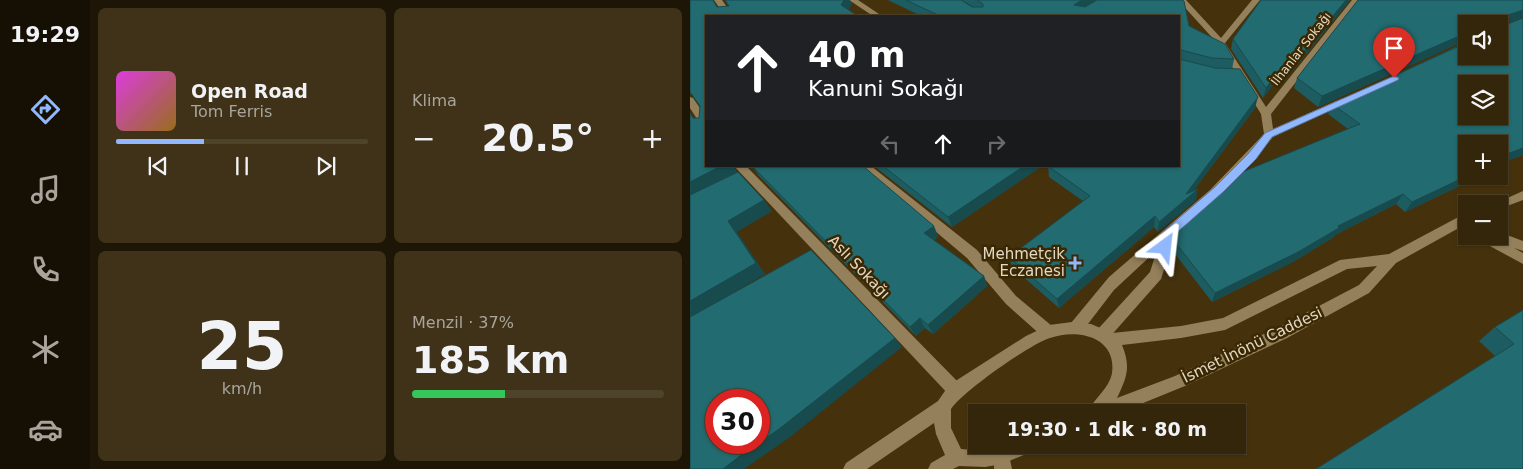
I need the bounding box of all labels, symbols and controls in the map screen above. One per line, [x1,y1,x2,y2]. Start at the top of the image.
street label: İlhanlar Sokağı [1267,9,1334,88]
map controls [1458,15,1508,245]
button: sound [1458,15,1508,65]
text: 19:29 [10,22,80,47]
pin [1373,27,1415,78]
icon: arrive [1380,34,1408,62]
icon: ahead [725,35,790,100]
text: 40 m [808,35,905,75]
button: layers [1458,75,1508,125]
text: Kanuni Sokağı [808,76,964,101]
text: Open Road [191,80,308,102]
text: Klima [412,91,457,110]
icon: directions [28,92,63,127]
text: Tom Ferris [191,102,272,121]
text: 20.5° [482,116,594,160]
text: − [412,122,435,155]
text: + [641,122,664,155]
icon: left [876,130,904,158]
icon: ahead [929,130,957,158]
icon: right [982,130,1010,158]
button: + [1458,135,1508,185]
icon: previous [144,152,172,180]
icon: pause [228,152,256,180]
icon: next [312,152,340,180]
icon: music [28,172,63,207]
button: − [1458,195,1508,245]
position arrow [1138,220,1190,272]
street label: Aslı Sokağı [824,232,894,302]
place label: Mehmetçik Eczanesi [983,245,1065,280]
icon: phone [28,252,63,287]
marker: Mehmetçik Eczanesi [1069,257,1081,269]
street label: İsmet İnönü Caddesi [1179,302,1325,387]
text: 25 [197,309,287,384]
text: Menzil · 37% [412,313,514,332]
icon: climate [28,332,63,367]
text: 185 km [412,338,569,382]
text: km/h [222,379,262,398]
speed limit sign: 30 [705,389,770,454]
icon: car [28,412,63,447]
text: 19:30 · 1 dk · 80 m [1007,418,1207,440]

